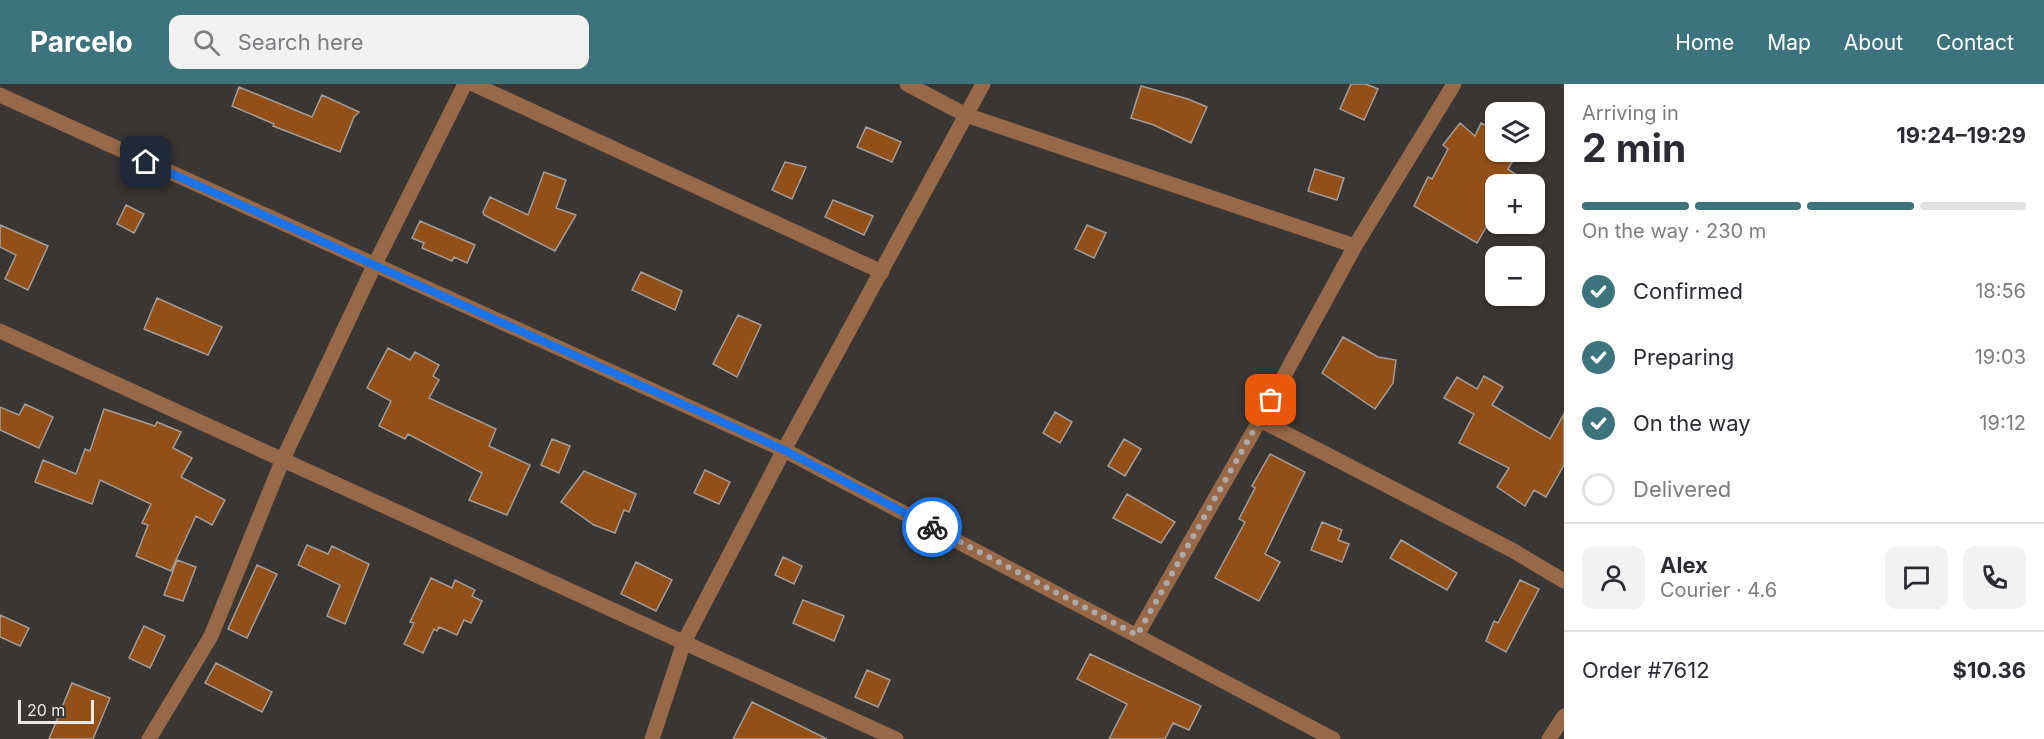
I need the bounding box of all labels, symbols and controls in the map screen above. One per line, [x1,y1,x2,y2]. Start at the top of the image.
search box [169,15,589,69]
text: Parcelo [30,25,133,59]
icon: search [190,26,223,59]
text: Search here [238,29,363,55]
text: Home [1675,30,1734,55]
text: Map [1767,30,1811,55]
text: About [1844,30,1903,55]
text: Contact [1936,30,2014,55]
text: Arriving in [1582,101,1679,125]
map controls [1485,102,1545,306]
button: layers [1485,102,1545,162]
text: 19:24–19:29 [1896,122,2026,148]
text: 2 min [1582,124,1686,171]
pin [120,136,171,187]
icon: home [129,145,162,178]
button: + [1485,174,1545,234]
text: On the way · 230 m [1582,219,1766,243]
button: − [1485,246,1545,306]
icon: check [1582,275,1615,308]
text: Confirmed [1633,278,1743,304]
text: 18:56 [1975,279,2026,303]
icon: check [1582,341,1615,374]
text: Preparing [1633,344,1734,370]
text: 19:03 [1975,345,2026,369]
pin [1245,374,1296,425]
icon: bag [1254,383,1287,416]
icon: check [1582,407,1615,440]
text: On the way [1633,410,1751,436]
text: 19:12 [1979,411,2026,435]
text: Delivered [1633,476,1731,502]
courier [902,497,962,557]
icon: bike [916,511,949,544]
button: person [1582,546,1645,609]
button: chat [1885,546,1948,609]
button: phone [1963,546,2026,609]
text: Alex [1660,552,1708,578]
text: Courier · 4.6 [1660,578,1777,602]
text: Order #7612 [1582,657,1710,683]
text: $10.36 [1953,657,2026,683]
scale bar [18,697,94,724]
text: 20 m [27,700,65,720]

